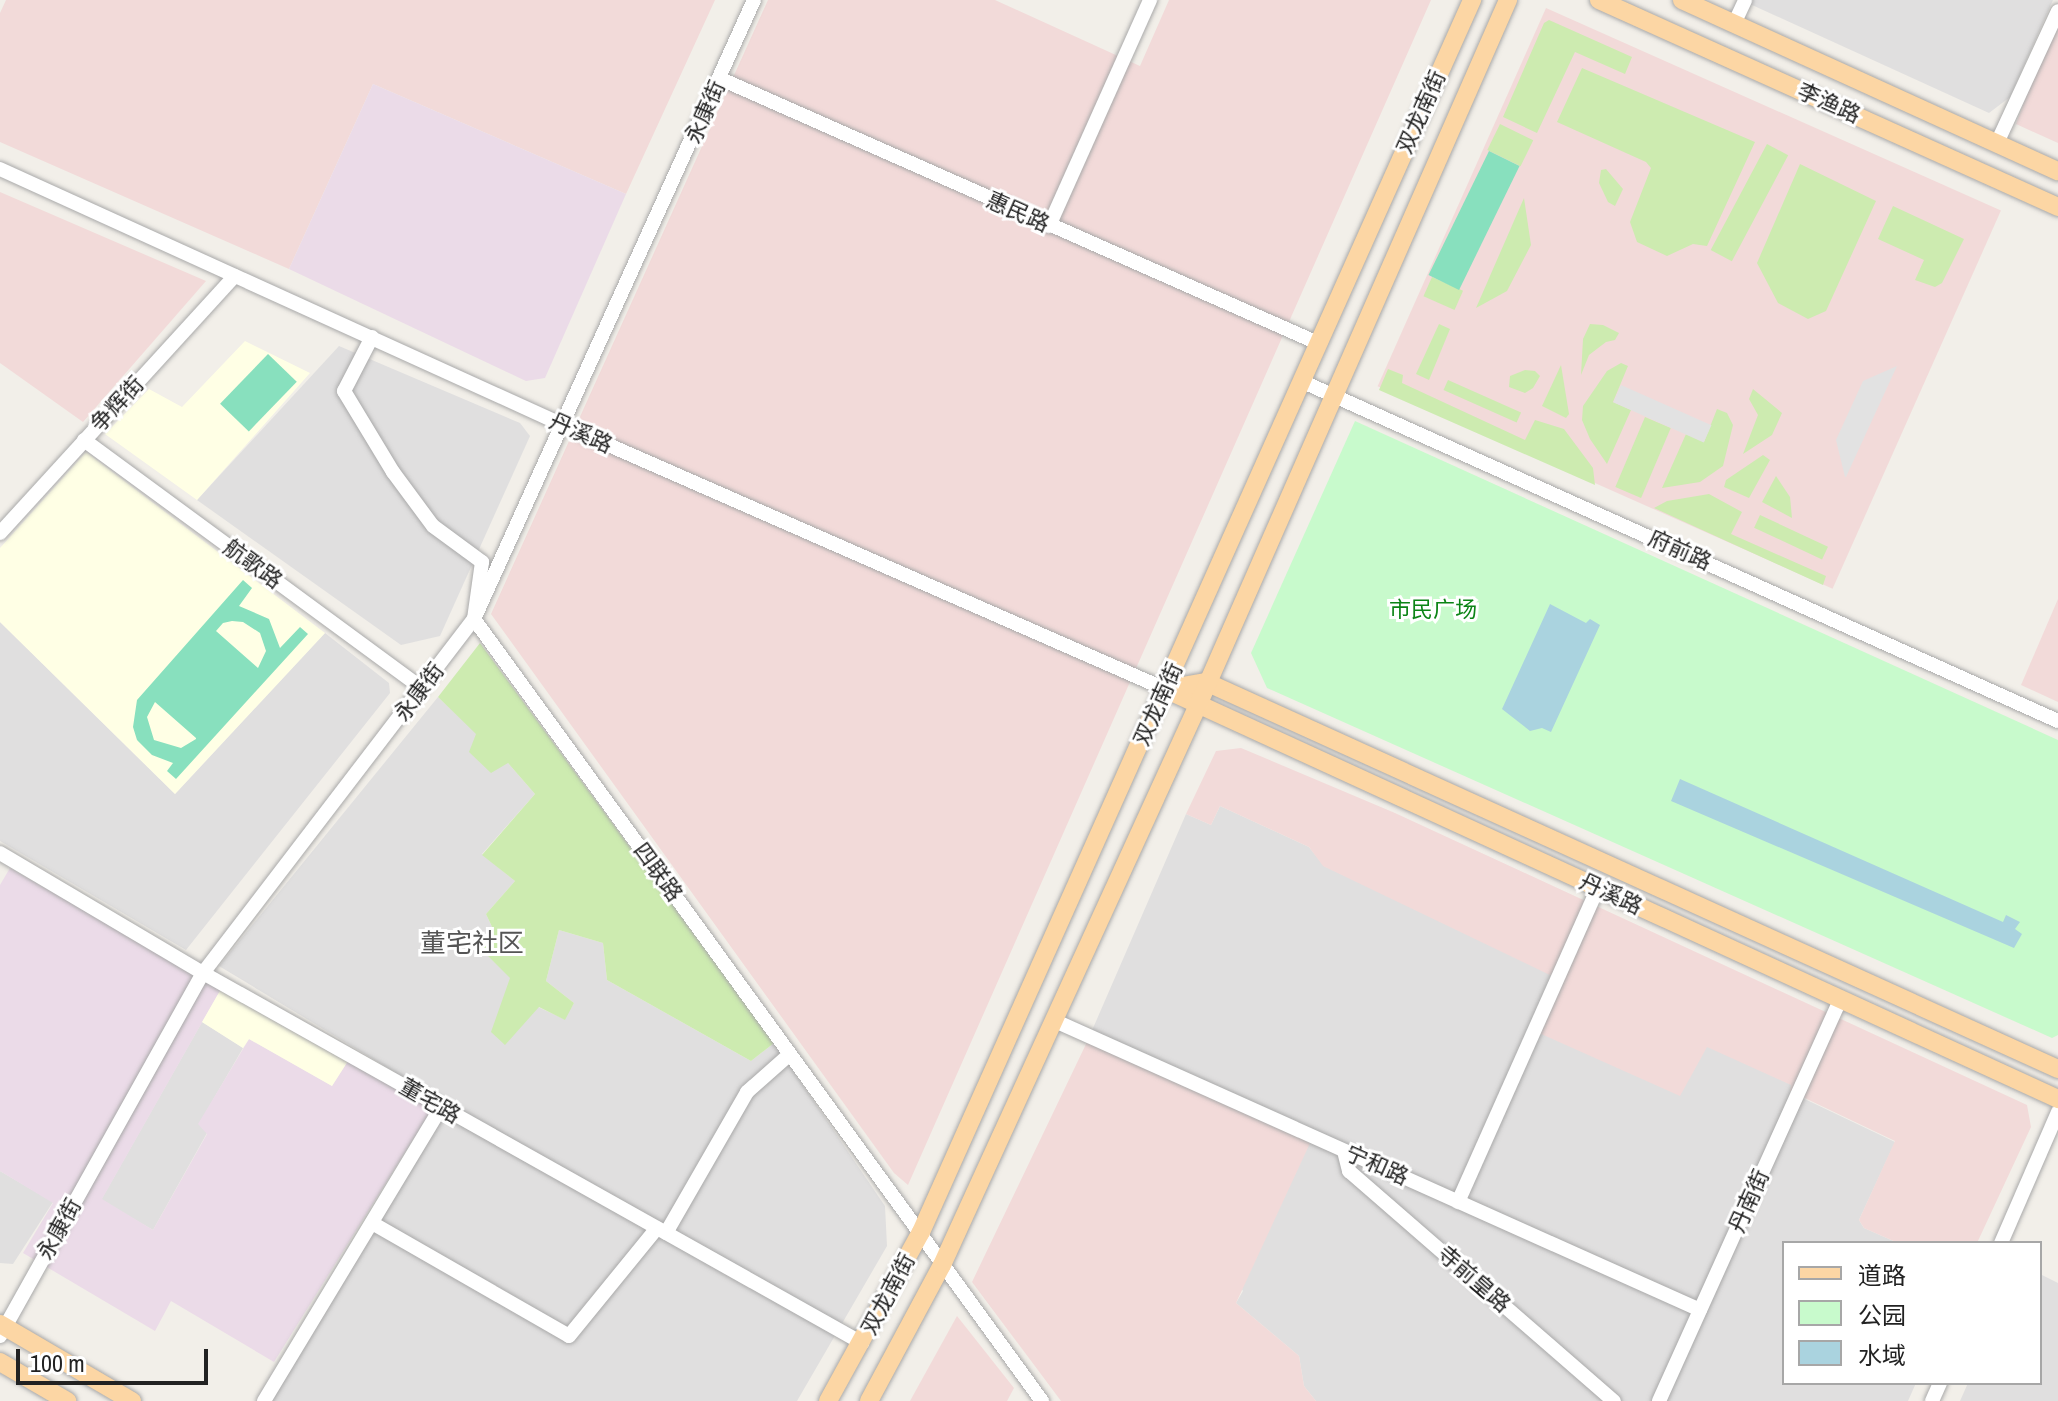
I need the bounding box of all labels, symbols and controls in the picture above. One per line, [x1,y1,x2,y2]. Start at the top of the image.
street label: 双龙南街 [1391,66,1451,158]
street label: 永康街 [680,76,730,148]
street label: 李渔路 [1793,78,1865,128]
street label: 惠民路 [982,187,1054,237]
street label: 争辉街 [85,371,149,437]
street label: 丹溪路 [545,408,617,458]
street label: 府前路 [1644,525,1716,575]
street label: 航歌路 [219,534,287,594]
park label: 市民广场 [1389,597,1477,623]
street label: 永康街 [389,658,449,726]
street label: 双龙南街 [1128,658,1188,750]
street label: 四联路 [628,838,688,906]
street label: 丹溪路 [1576,868,1646,920]
district label: 董宅社区 [420,927,524,959]
street label: 董宅路 [395,1073,465,1129]
street label: 宁和路 [1341,1140,1413,1190]
street label: 丹南街 [1724,1165,1774,1237]
street label: 永康街 [31,1194,87,1264]
street label: 寺前皇路 [1432,1240,1516,1318]
legend [1782,1241,2042,1385]
street label: 双龙南街 [856,1249,920,1339]
text: 道路 [1858,1259,1906,1291]
text: 公园 [1858,1299,1906,1331]
scale bar [20,1333,212,1383]
text: 水域 [1858,1339,1906,1371]
text: 100 m [30,1347,85,1379]

